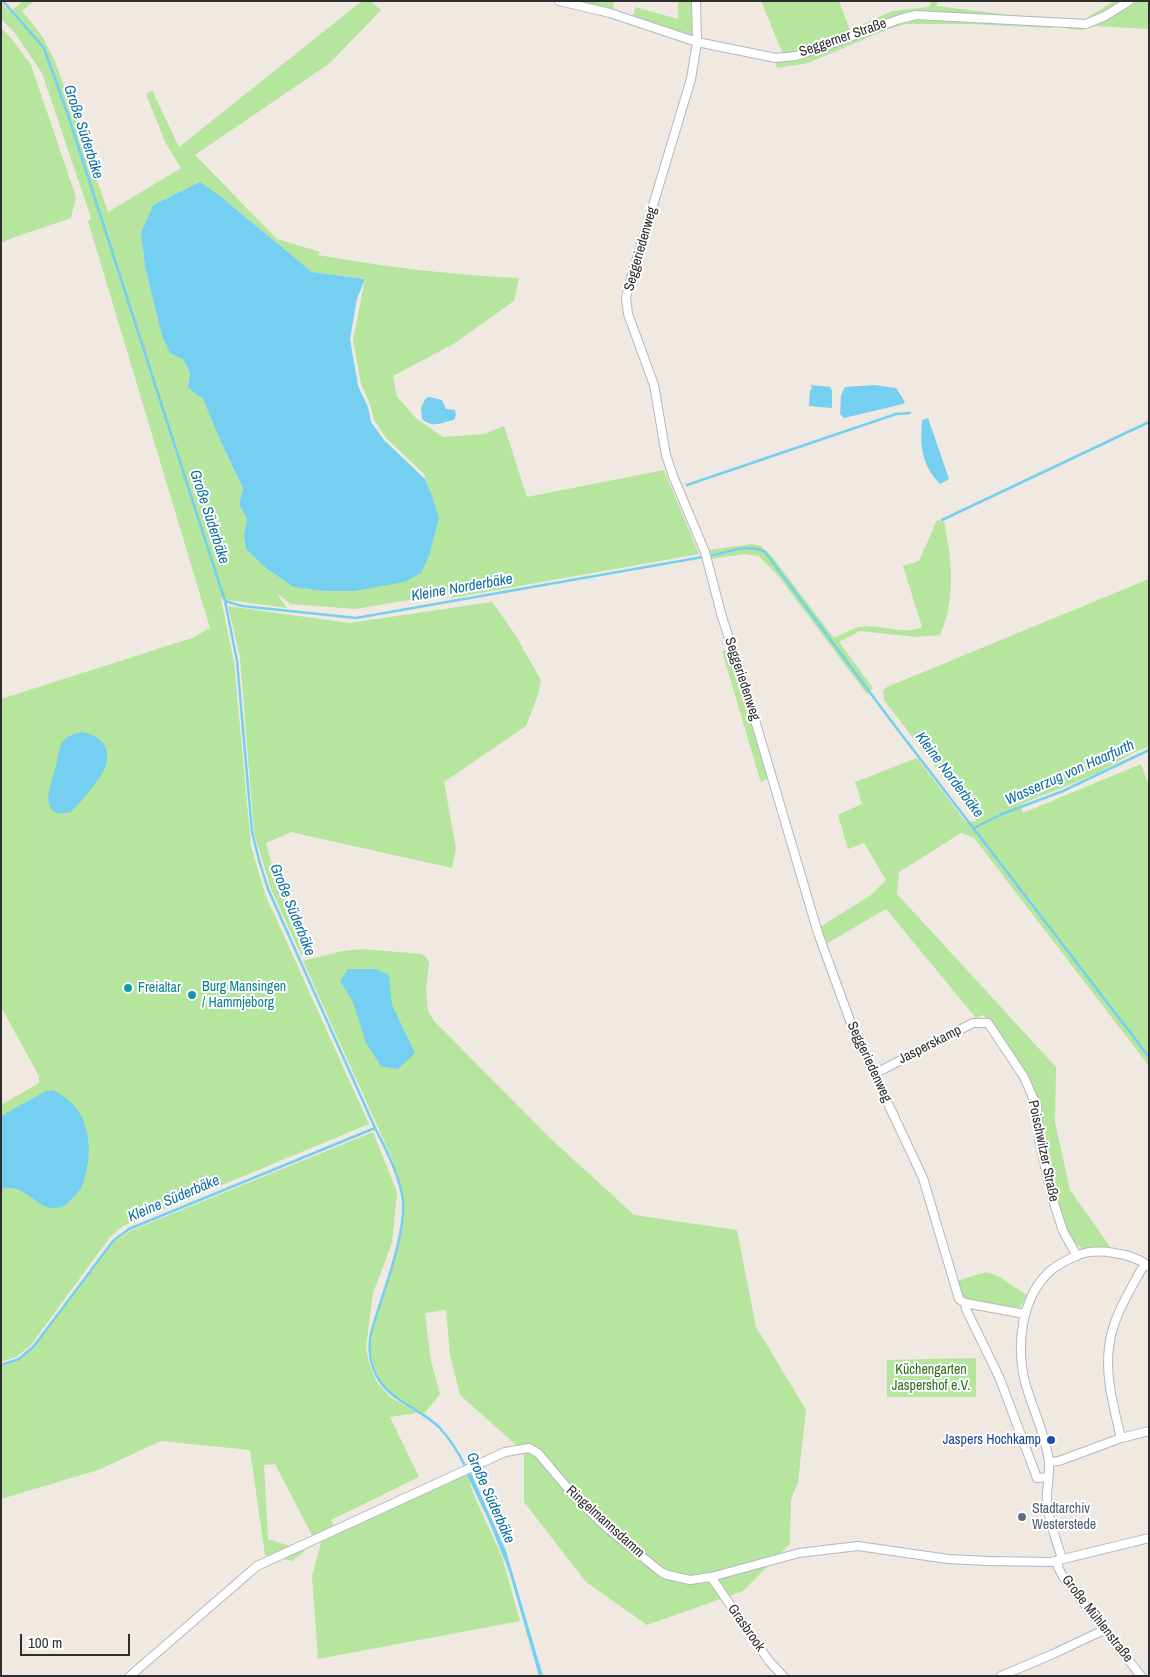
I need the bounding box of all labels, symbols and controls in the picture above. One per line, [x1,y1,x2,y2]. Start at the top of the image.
street label: Seggerner Straße [797,15,889,61]
water label: Große Süderbäke [59,83,107,181]
street label: Seggeriedenweg [621,205,661,293]
water label: Große Süderbäke [185,468,233,566]
water label: Kleine Norderbäke [410,570,514,606]
street label: Seggeriedenweg [721,635,763,723]
water label: Kleine Norderbäke [911,729,987,821]
water label: Wasserzug von Haarfurth [1003,736,1137,810]
water label: Große Süderbäke [265,861,319,959]
place label: Burg Mansingen / Hammjeborg [202,979,286,1012]
place label: Freialtar [138,980,181,996]
marker: Freialtar [122,982,134,994]
marker: Burg Mansingen / Hammjeborg [186,989,198,1001]
street label: Seggeriedenweg [843,1019,895,1105]
street label: Jasperskamp [896,1022,964,1068]
street label: Poischwitzer Straße [1024,1099,1062,1203]
water label: Kleine Süderbäke [125,1172,223,1226]
park label: Küchengarten Jaspershof e.V. [892,1362,970,1394]
place label: Jaspers Hochkamp [943,1432,1041,1448]
marker: Jaspers Hochkamp [1045,1434,1057,1446]
water label: Große Süderbäke [462,1450,518,1546]
street label: Ringelmannsdamm [562,1482,648,1562]
place label: Stadtarchiv Westerstede [1032,1501,1096,1534]
marker: Stadtarchiv Westerstede [1016,1511,1028,1523]
street label: Große Mühlenstraße [1058,1572,1136,1666]
street label: Grasbrook [724,1601,768,1655]
scale bar [22,1624,132,1656]
text: 100 m [28,1632,62,1653]

